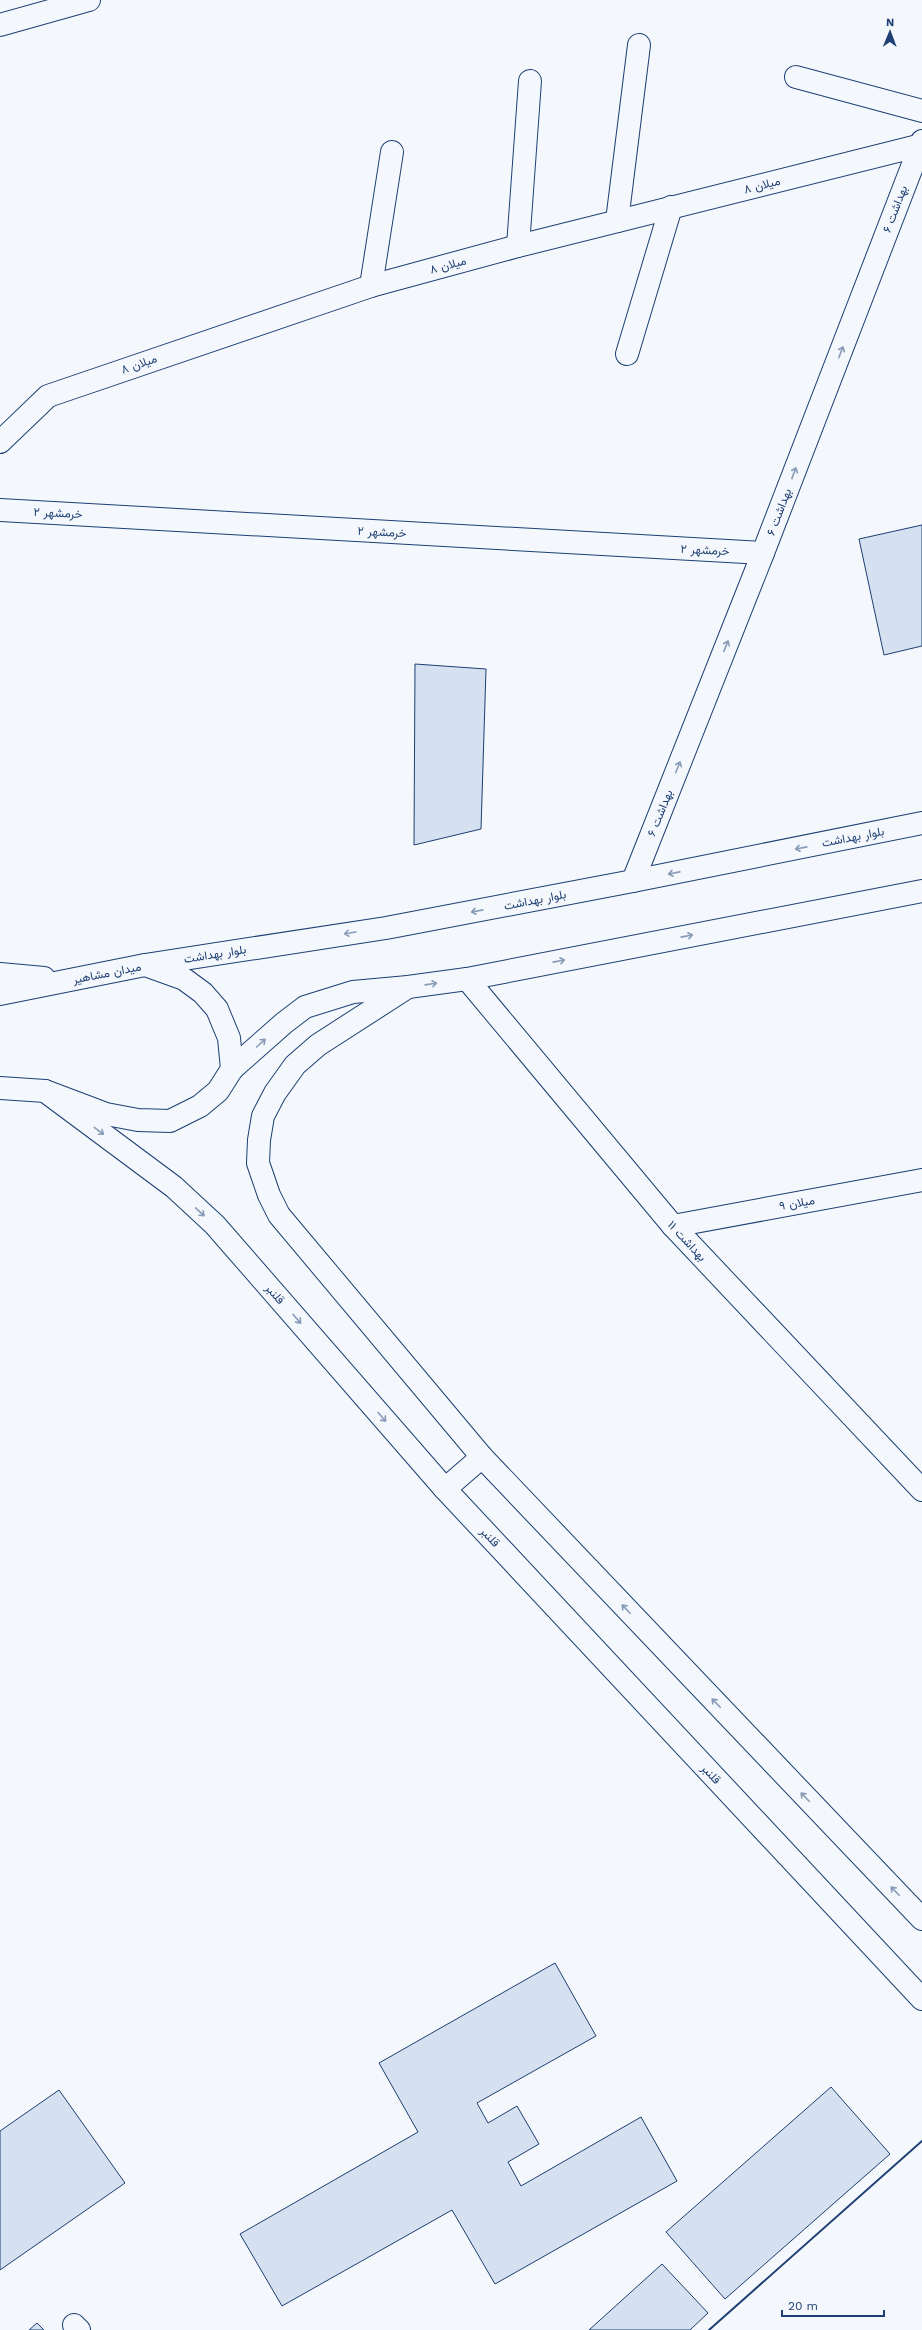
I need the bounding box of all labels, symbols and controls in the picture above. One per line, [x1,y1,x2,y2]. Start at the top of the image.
north arrow [870,12,910,52]
text: N [886,16,894,29]
street label: میلان ۸ [742,174,782,196]
street label: بهداشت ۶ [880,184,911,235]
street label: میلان ۸ [428,253,468,277]
one-way arrow [837,346,845,358]
street label: میلان ۸ [119,351,159,377]
one-way arrow [791,468,798,480]
street label: بهداشت ۶ [764,487,795,538]
street label: خرمشهر ۲ [33,505,83,522]
street label: خرمشهر ۲ [357,524,407,541]
street label: خرمشهر ۲ [680,542,730,559]
one-way arrow [723,641,731,653]
one-way arrow [675,762,683,774]
street label: بهداشت ۶ [644,788,677,839]
street label: بلوار بهداشت [821,824,885,851]
one-way arrow [795,844,808,852]
one-way arrow [668,870,681,878]
street label: بلوار بهداشت [503,887,567,914]
one-way arrow [471,907,484,915]
one-way arrow [343,929,356,937]
one-way arrow [680,932,693,940]
street label: بلوار بهداشت [183,942,247,967]
one-way arrow [552,957,565,965]
street label: میدان مشاهیر [71,959,143,988]
one-way arrow [424,980,437,988]
one-way arrow [256,1039,266,1048]
one-way arrow [93,1127,104,1135]
street label: میلان ۹ [778,1193,816,1213]
one-way arrow [195,1207,205,1216]
street label: بهداشت ۱۱ [664,1218,709,1265]
street label: قلنبر [261,1280,288,1308]
one-way arrow [292,1314,301,1324]
one-way arrow [377,1412,387,1422]
street label: قلنبر [476,1523,503,1551]
one-way arrow [621,1604,631,1614]
one-way arrow [711,1698,721,1708]
street label: قلنبر [697,1760,724,1788]
one-way arrow [801,1792,810,1802]
one-way arrow [890,1886,900,1896]
scale bar [782,2292,884,2318]
text: 20 m [788,2299,818,2313]

